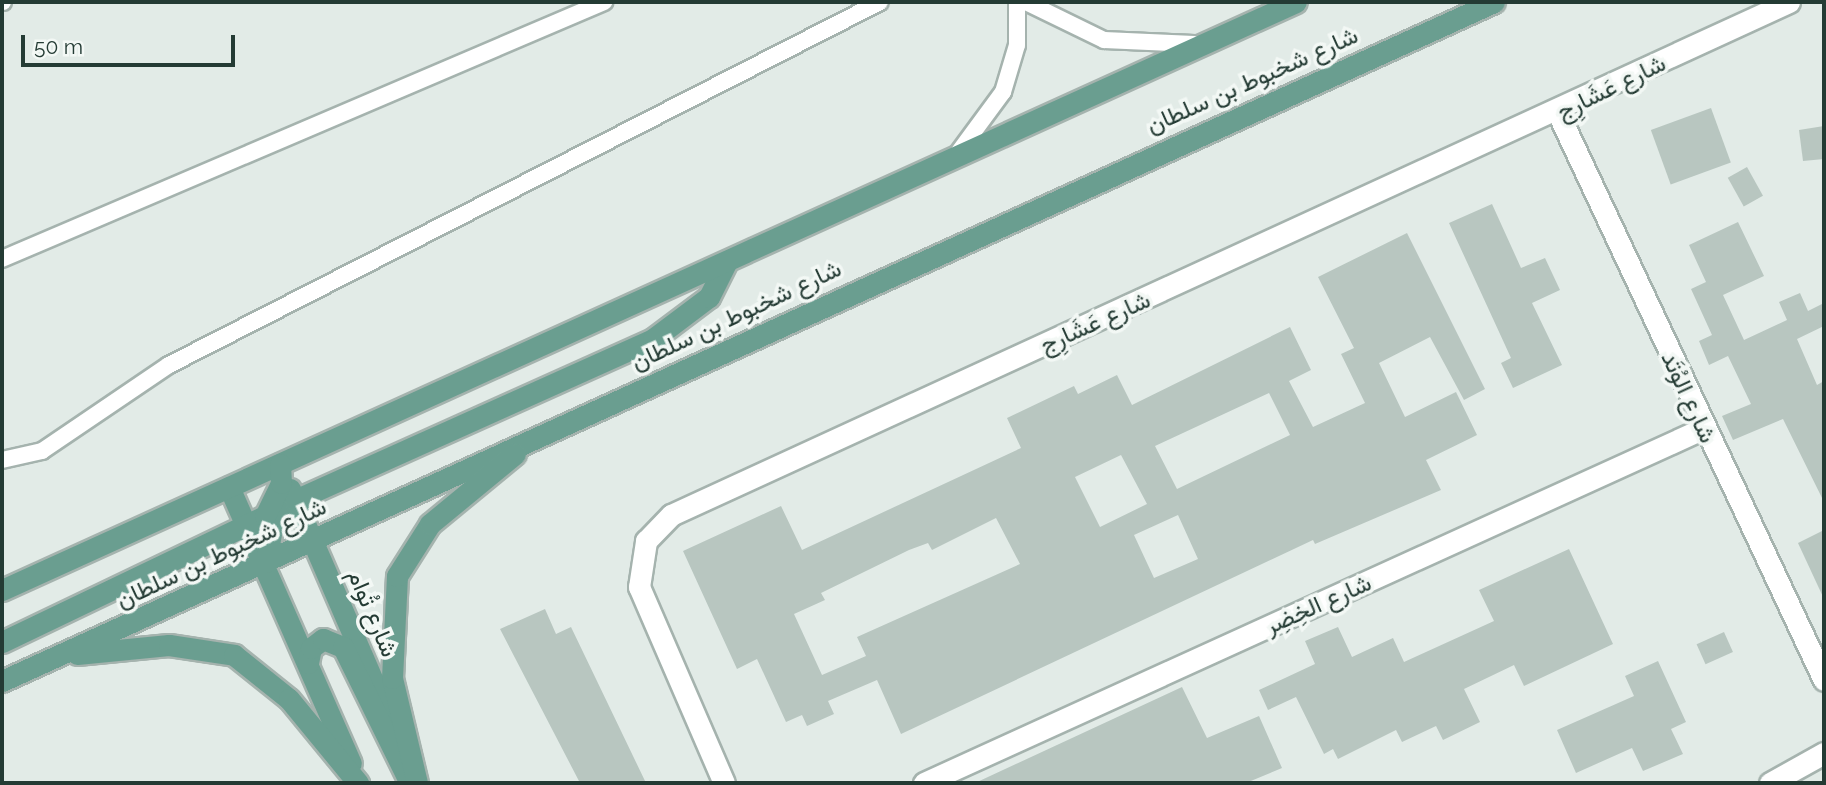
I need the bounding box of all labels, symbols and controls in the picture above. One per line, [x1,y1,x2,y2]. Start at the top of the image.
street label: شارع شخبوط بن سلطان [1142,20,1362,140]
scale bar [24,21,238,65]
text: 50 m [34,34,83,59]
street label: شارع عَشَارِج [1552,48,1670,126]
street label: شارع شخبوط بن سلطان [626,254,846,376]
street label: شارع عَشَارِج [1035,285,1155,359]
street label: شارع الوُتَد [1655,347,1723,447]
street label: شارع شخبوط بن سلطان [111,492,331,614]
street label: شارع تُوام [342,565,404,661]
street label: شارع الخِضِر [1260,568,1376,640]

